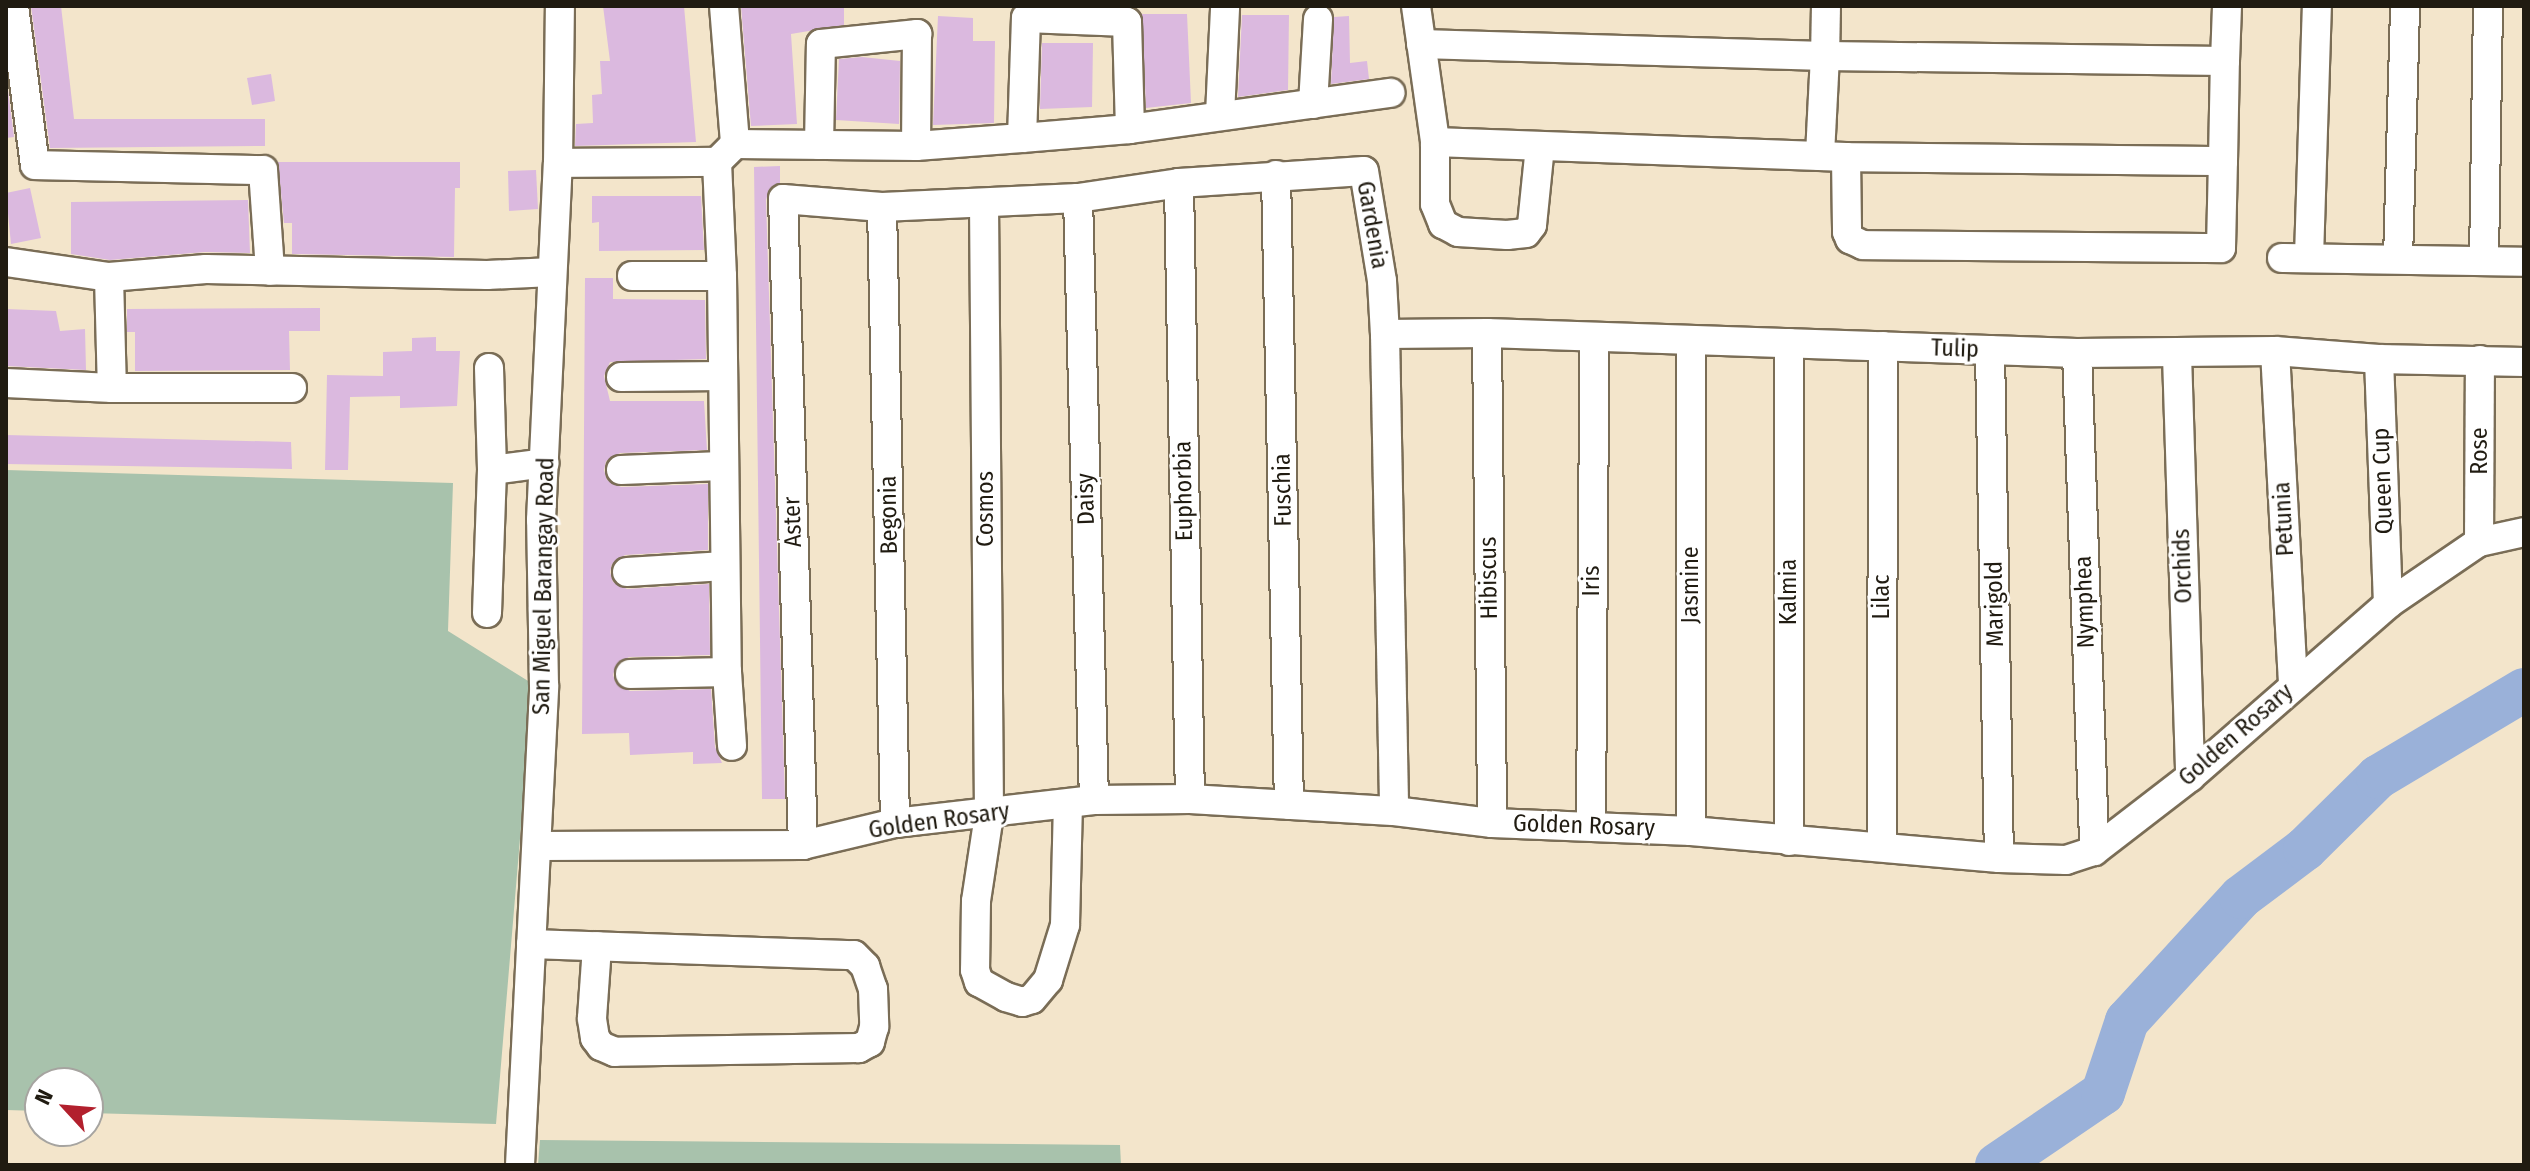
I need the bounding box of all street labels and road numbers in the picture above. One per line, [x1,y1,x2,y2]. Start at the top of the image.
street label: Gardenia [1350,179,1394,271]
street label: Tulip [1931,334,1979,364]
street label: Queen Cup [2367,427,2399,535]
street label: Rose [2466,427,2494,475]
street label: Euphorbia [1169,441,1199,541]
street label: Fuschia [1268,453,1298,527]
street label: San Miguel Barangay Road [527,457,561,715]
street label: Cosmos [972,471,1000,547]
street label: Daisy [1071,472,1101,526]
street label: Begonia [874,475,904,555]
street label: Petunia [2268,481,2300,557]
street label: Aster [778,496,808,548]
street label: Orchids [2167,528,2199,604]
street label: Hibiscus [1474,536,1504,620]
street label: Jasmine [1677,546,1705,624]
street label: Nymphea [2069,555,2101,649]
street label: Kalmia [1775,559,1803,625]
street label: Marigold [1980,561,2010,647]
street label: Iris [1578,566,1606,596]
street label: Lilac [1868,575,1896,619]
street label: Golden Rosary [2173,678,2299,792]
street label: Golden Rosary [867,797,1011,845]
street label: Golden Rosary [1513,809,1655,843]

